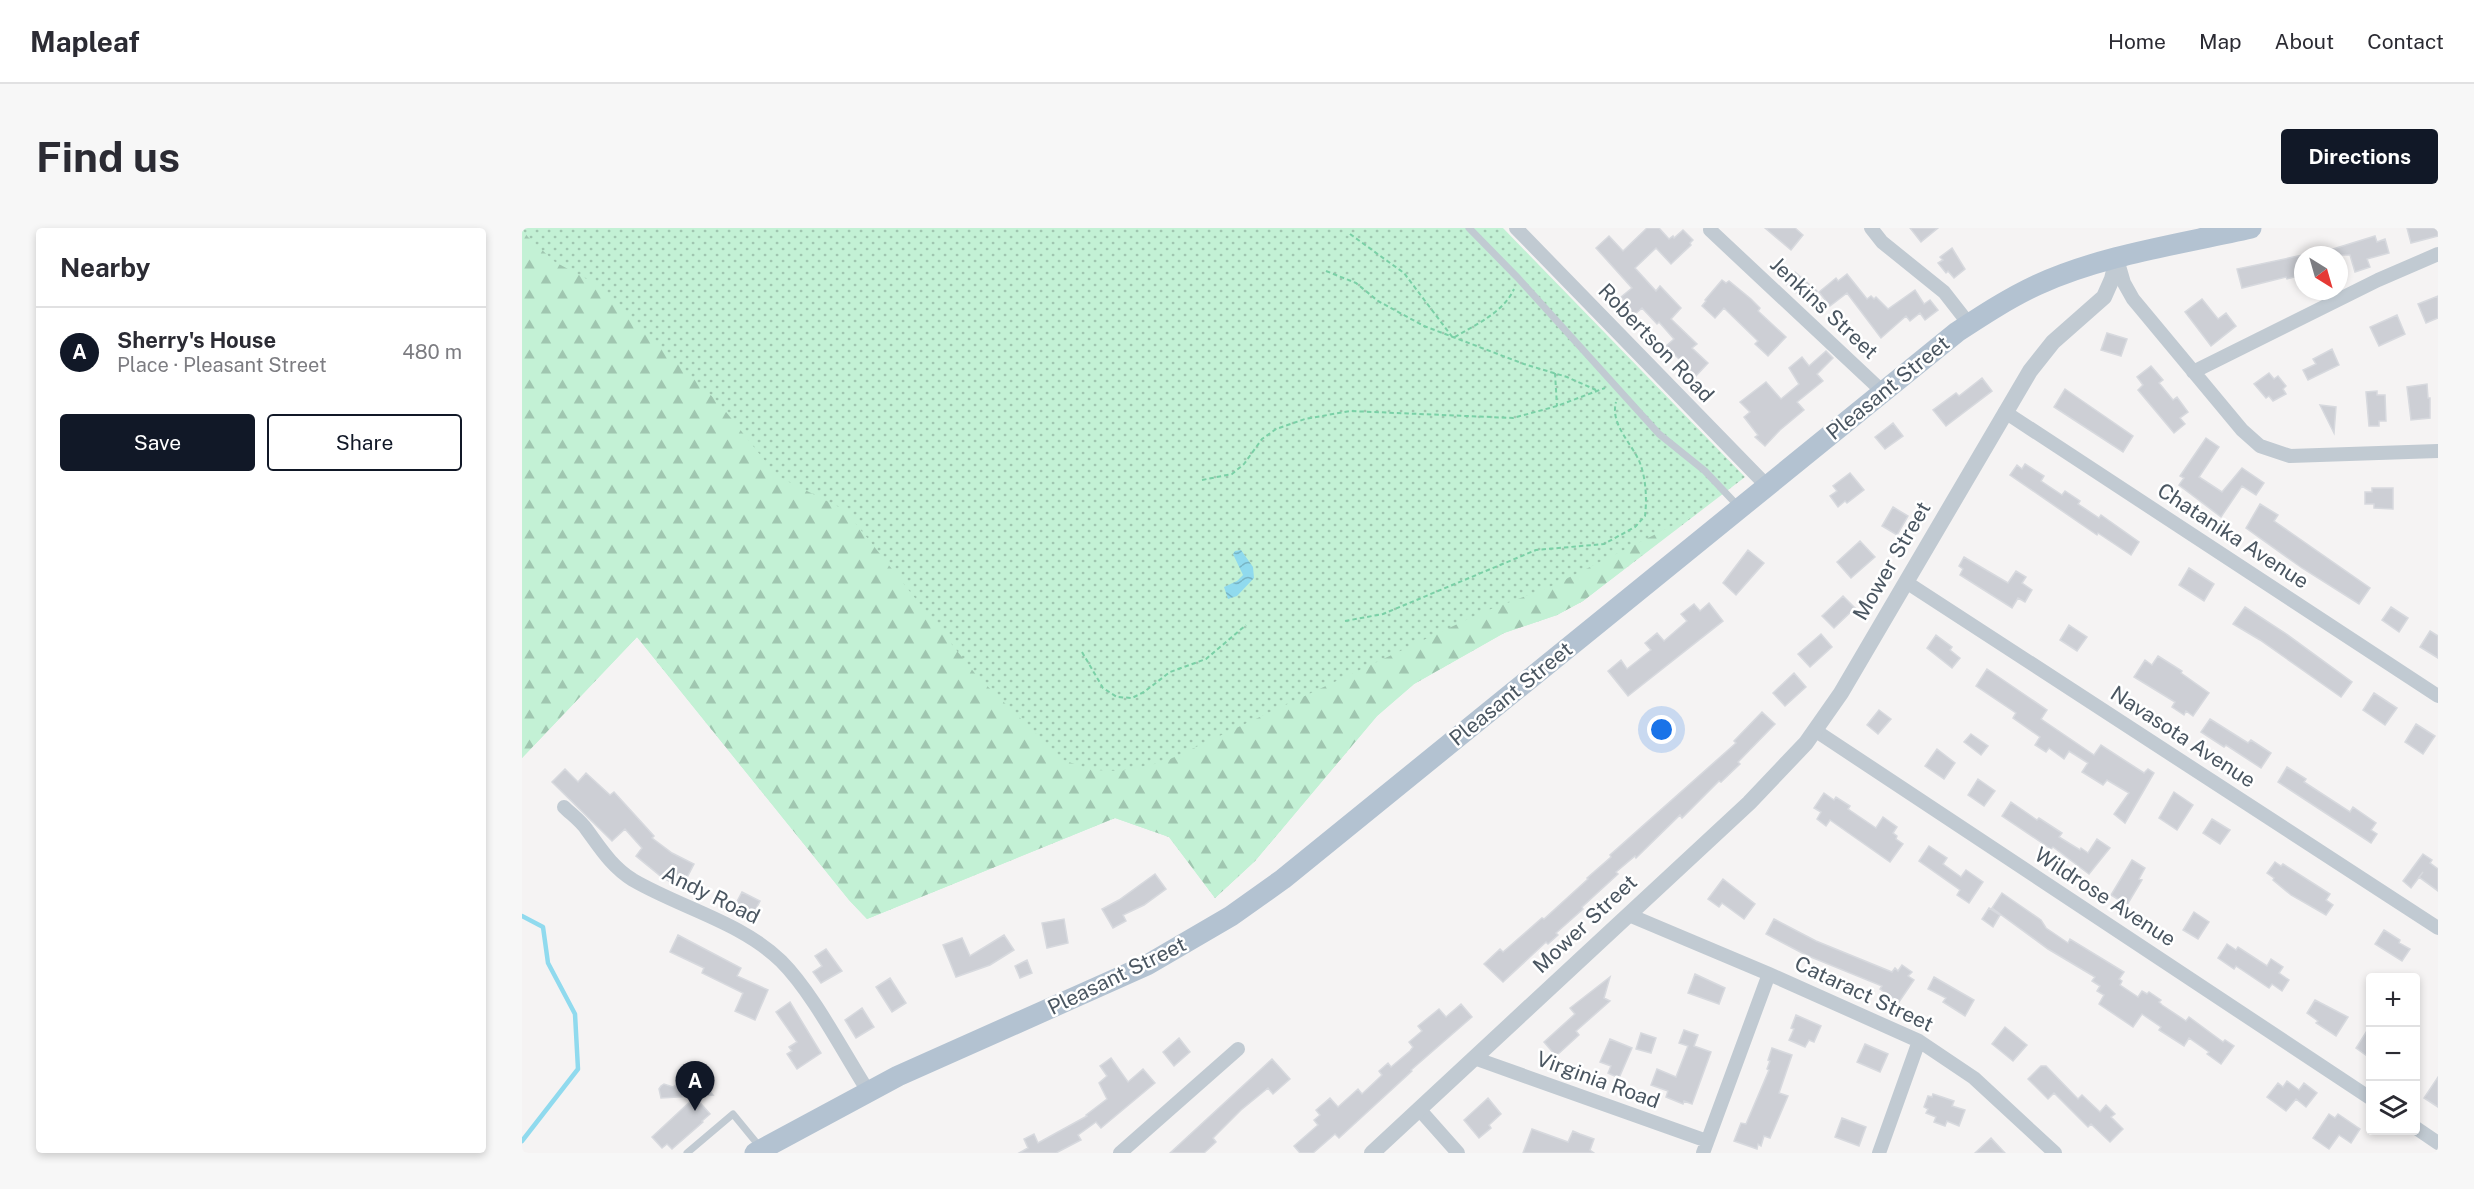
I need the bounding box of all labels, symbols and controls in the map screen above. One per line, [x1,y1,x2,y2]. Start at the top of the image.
text: Mapleaf [30,25,140,58]
text: Home [2108,29,2166,54]
text: Map [2199,29,2242,54]
text: About [2275,29,2334,54]
text: Contact [2367,29,2444,54]
button: Directions [2281,129,2438,184]
text: Find us [36,132,180,181]
north arrow [2294,246,2348,300]
street label: Jenkins Street [1765,251,1883,364]
text: Nearby [60,252,150,283]
street label: Robertson Road [1593,278,1719,407]
text: Sherry's House [117,327,276,353]
street label: Pleasant Street [1821,330,1954,445]
text: A [72,340,87,364]
text: 480 m [402,340,462,364]
text: Place · Pleasant Street [117,353,327,377]
button: Save [60,414,255,471]
button: Share [267,414,462,471]
street label: Chatanika Avenue [2153,477,2314,594]
street label: Mower Street [1848,497,1936,625]
street label: Pleasant Street [1444,636,1577,751]
street label: Navasota Avenue [2106,680,2260,793]
your location [1647,715,1676,744]
street label: Wildrose Avenue [2030,842,2181,952]
street label: Andy Road [658,860,764,929]
street label: Mower Street [1528,869,1642,978]
street label: Pleasant Street [1043,931,1190,1020]
street label: Cataract Street [1791,950,1938,1037]
map controls [2366,973,2420,1135]
button: + [2366,973,2420,1027]
button: − [2366,1027,2420,1081]
street label: Virginia Road [1533,1046,1663,1113]
pin: A [676,1062,714,1111]
button: layers [2366,1081,2420,1135]

